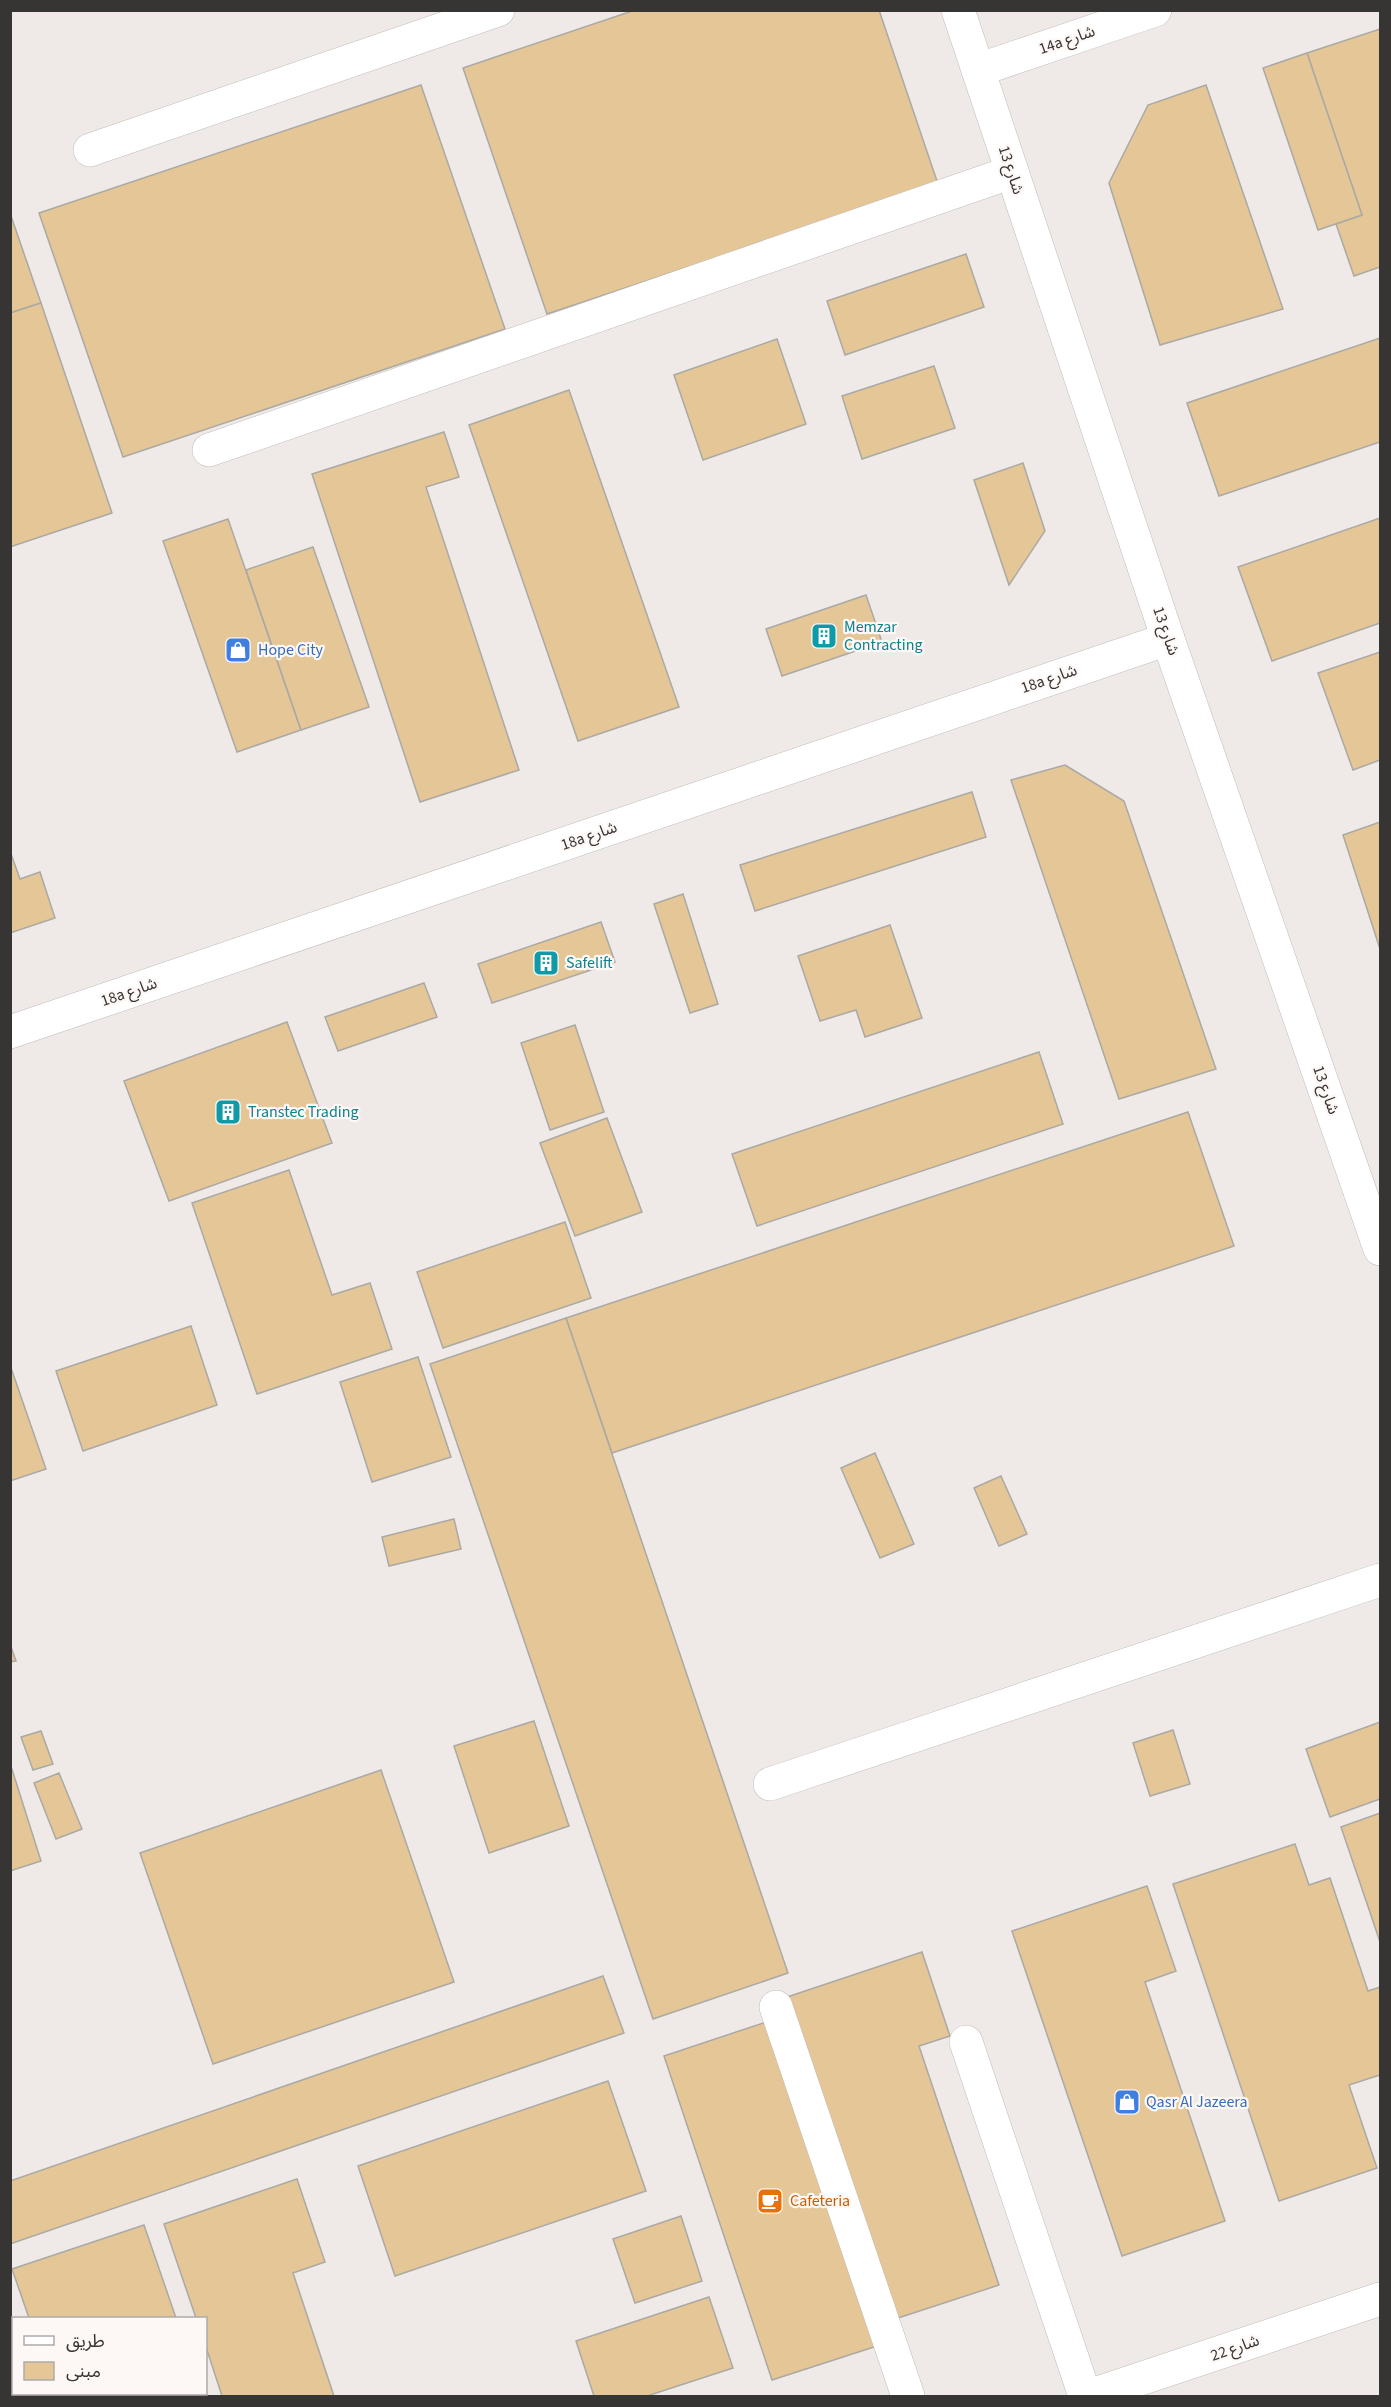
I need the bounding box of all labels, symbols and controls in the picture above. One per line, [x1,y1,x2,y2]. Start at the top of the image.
street label: 14a شارع [1036,20,1098,61]
street label: شارع 13 [992,143,1029,198]
street label: شارع 13 [1146,604,1185,659]
place label: Memzar Contracting [844,616,923,656]
building icon: Memzar Contracting [809,621,839,651]
shop icon: Hope City [223,635,253,665]
place label: Hope City [258,639,324,661]
street label: 18a شارع [1018,659,1080,700]
street label: 18a شارع [558,816,620,857]
building icon: Safelift [531,948,561,978]
place label: Safelift [566,952,613,974]
street label: 18a شارع [98,972,160,1013]
street label: شارع 13 [1306,1063,1345,1118]
building icon: Transtec Trading [213,1097,243,1127]
place label: Transtec Trading [248,1101,359,1123]
shop icon: Qasr Al Jazeera [1112,2087,1142,2117]
place label: Qasr Al Jazeera [1146,2091,1248,2113]
cafe icon: Cafeteria [755,2186,785,2216]
place label: Cafeteria [790,2190,850,2212]
legend [12,2317,207,2395]
text: طريق [66,2329,105,2354]
street label: شارع 22 [1208,2329,1263,2368]
text: مبنى [66,2359,101,2384]

